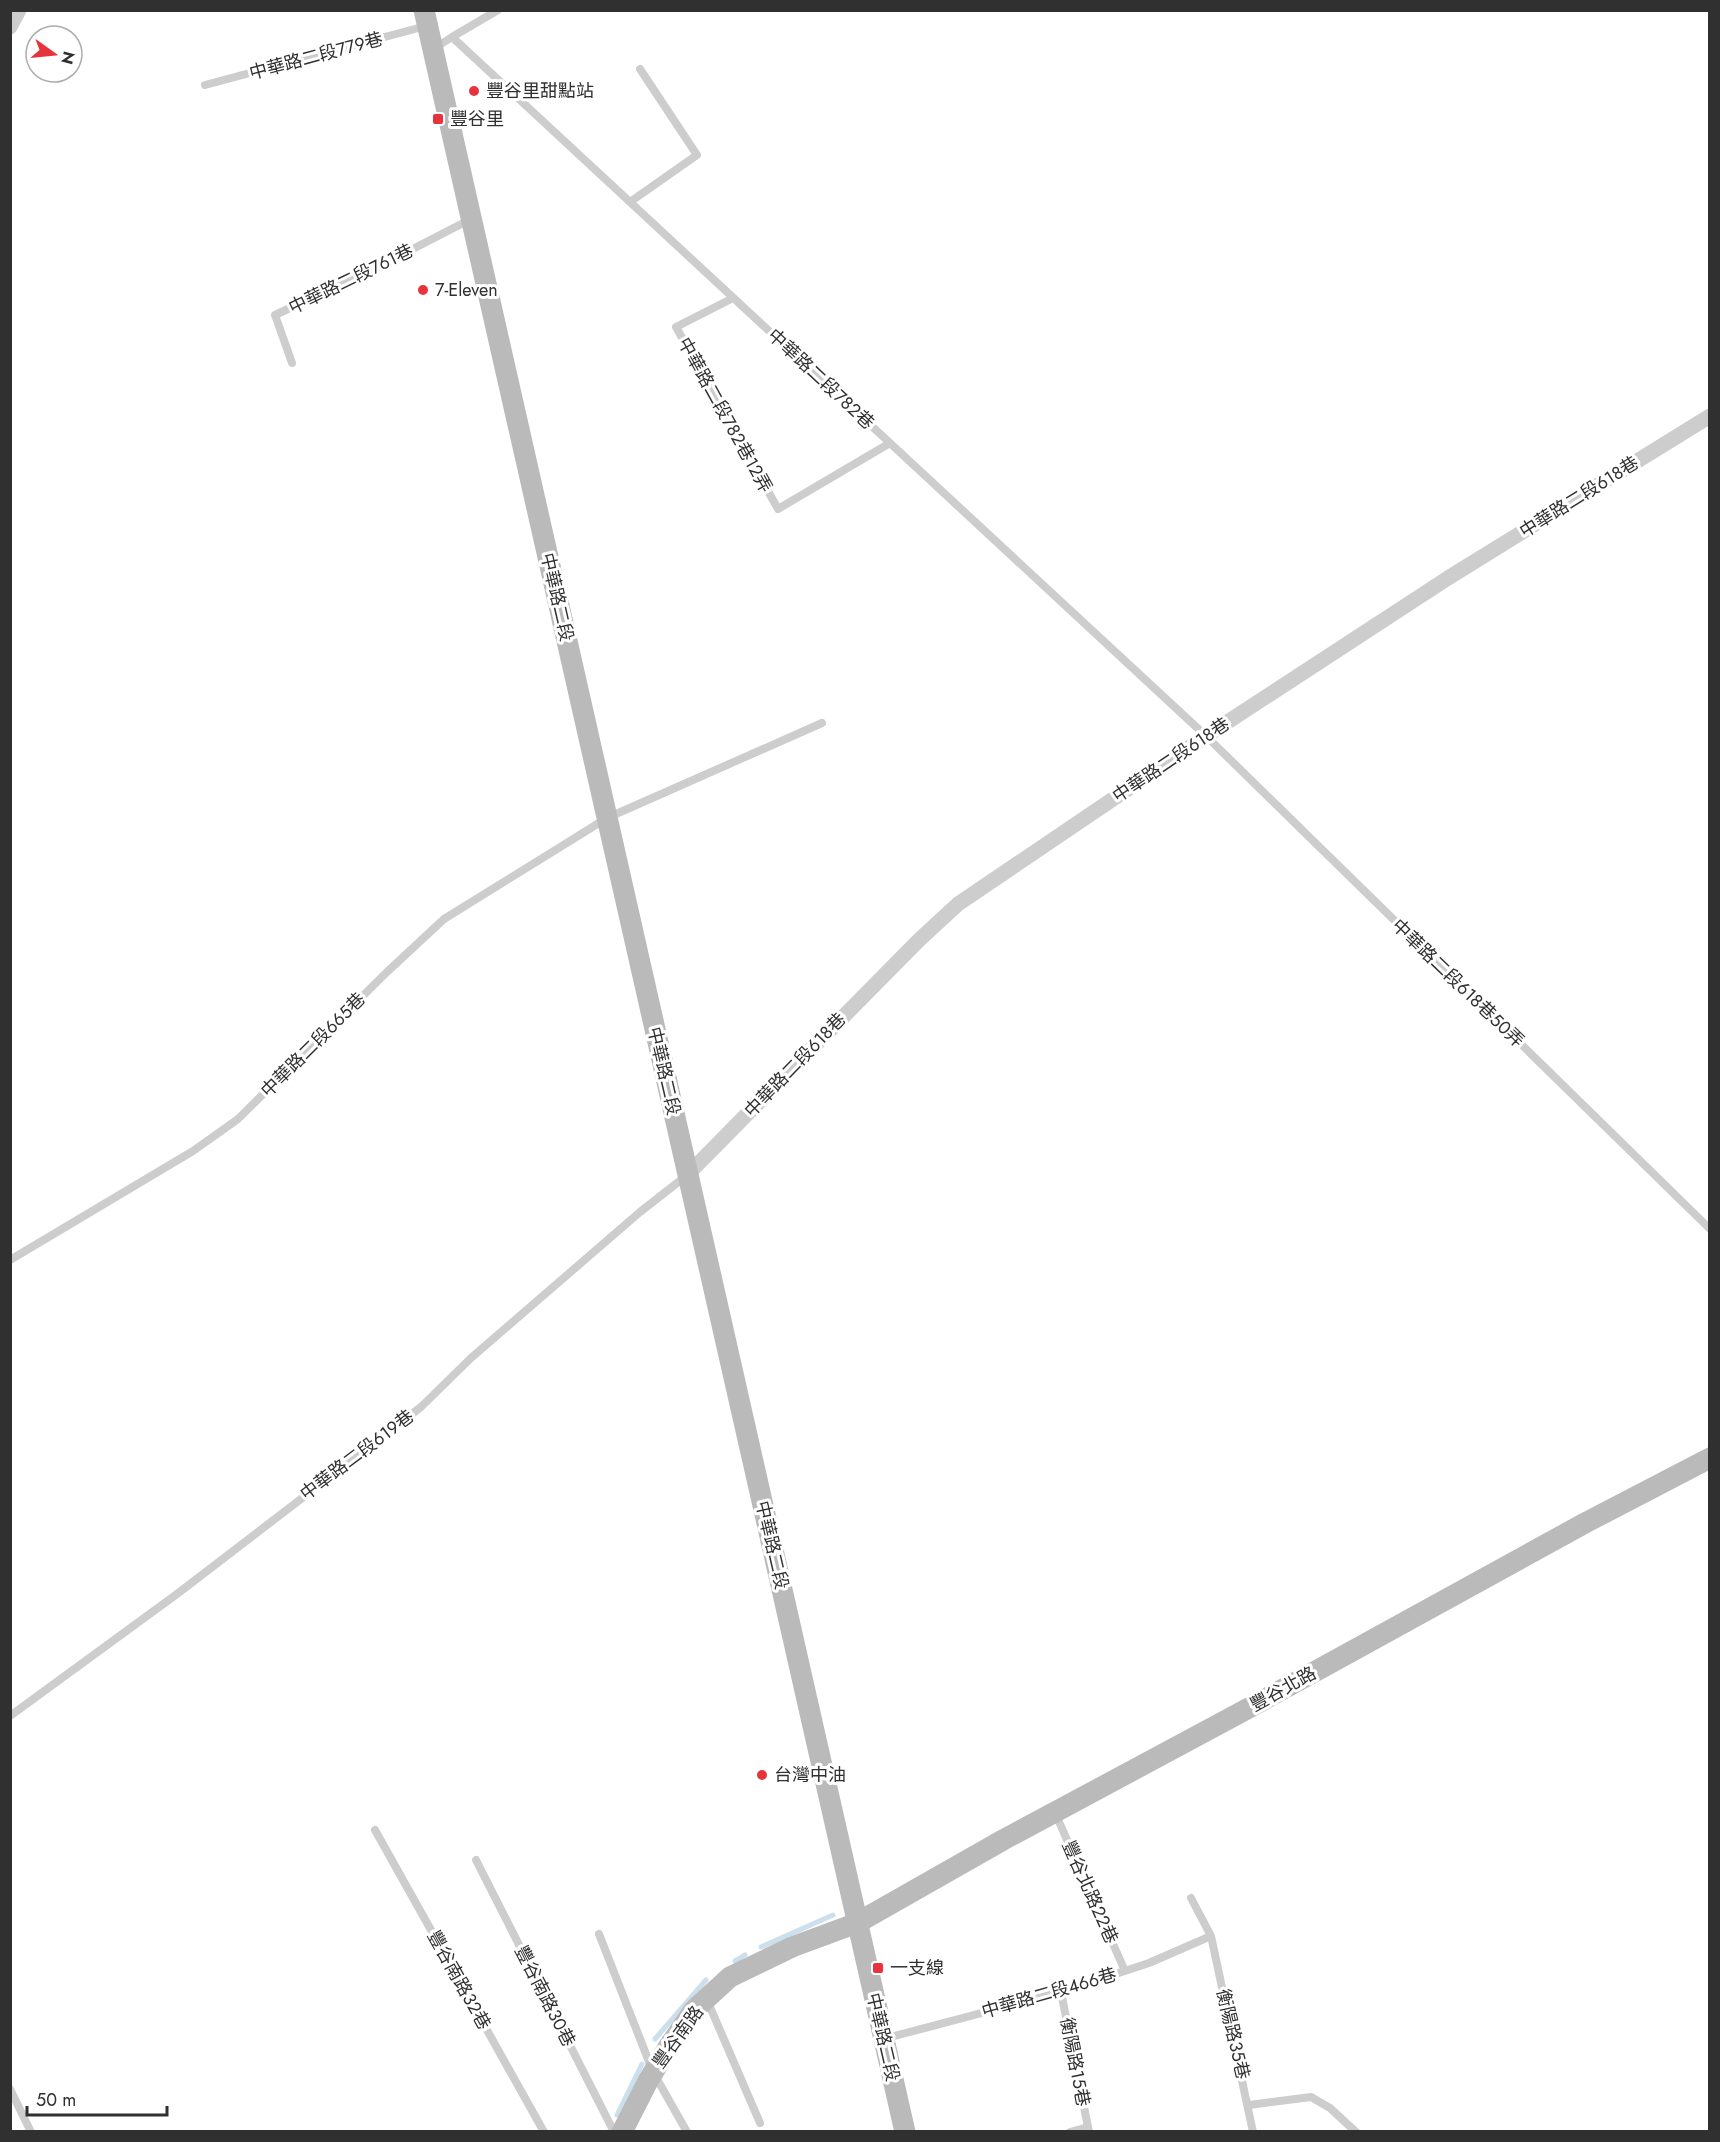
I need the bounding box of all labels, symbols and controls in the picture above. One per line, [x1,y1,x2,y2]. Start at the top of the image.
north arrow [24,24,84,84]
street label: 中華路二段779巷 [246,26,386,86]
text: N [55,49,81,67]
place label: 豐谷里甜點站 [486,78,594,104]
marker: 豐谷里甜點站 [467,84,481,98]
place label: 豐谷里 [450,106,504,132]
marker: 豐谷里 [431,112,445,126]
street label: 中華路二段761巷 [284,238,418,320]
place label: 7-Eleven [435,277,498,303]
marker: 7-Eleven [416,283,430,297]
street label: 中華路二段782巷 [762,323,880,435]
street label: 中華路二段782巷12弄 [671,333,779,497]
street label: 中華路二段618巷 [1514,450,1644,544]
street label: 中華路二段 [534,550,580,644]
street label: 中華路二段618巷 [1107,711,1235,809]
street label: 中華路二段618巷50弄 [1386,913,1530,1053]
street label: 中華路二段665巷 [255,987,371,1103]
street label: 中華路二段618巷 [738,1007,852,1123]
street label: 中華路二段 [641,1024,687,1118]
street label: 中華路二段619巷 [295,1403,419,1507]
street label: 中華路二段 [749,1498,795,1592]
street label: 豐谷北路 [1245,1660,1321,1718]
place label: 台灣中油 [774,1762,846,1788]
marker: 台灣中油 [755,1768,769,1782]
street label: 豐谷北路22巷 [1056,1836,1124,1948]
street label: 豐谷南路32巷 [421,1926,497,2034]
street label: 豐谷南路30巷 [508,1941,582,2051]
place label: 一支線 [890,1955,944,1981]
marker: 一支線 [871,1961,885,1975]
street label: 中華路二段466巷 [978,1961,1120,2025]
street label: 衡陽路35巷 [1210,1986,1256,2082]
street label: 中華路二段 [860,1990,906,2084]
street label: 豐谷南路 [646,2000,710,2074]
street label: 衡陽路15巷 [1054,2015,1096,2109]
scale bar [27,2079,166,2117]
text: 50 m [36,2087,76,2113]

